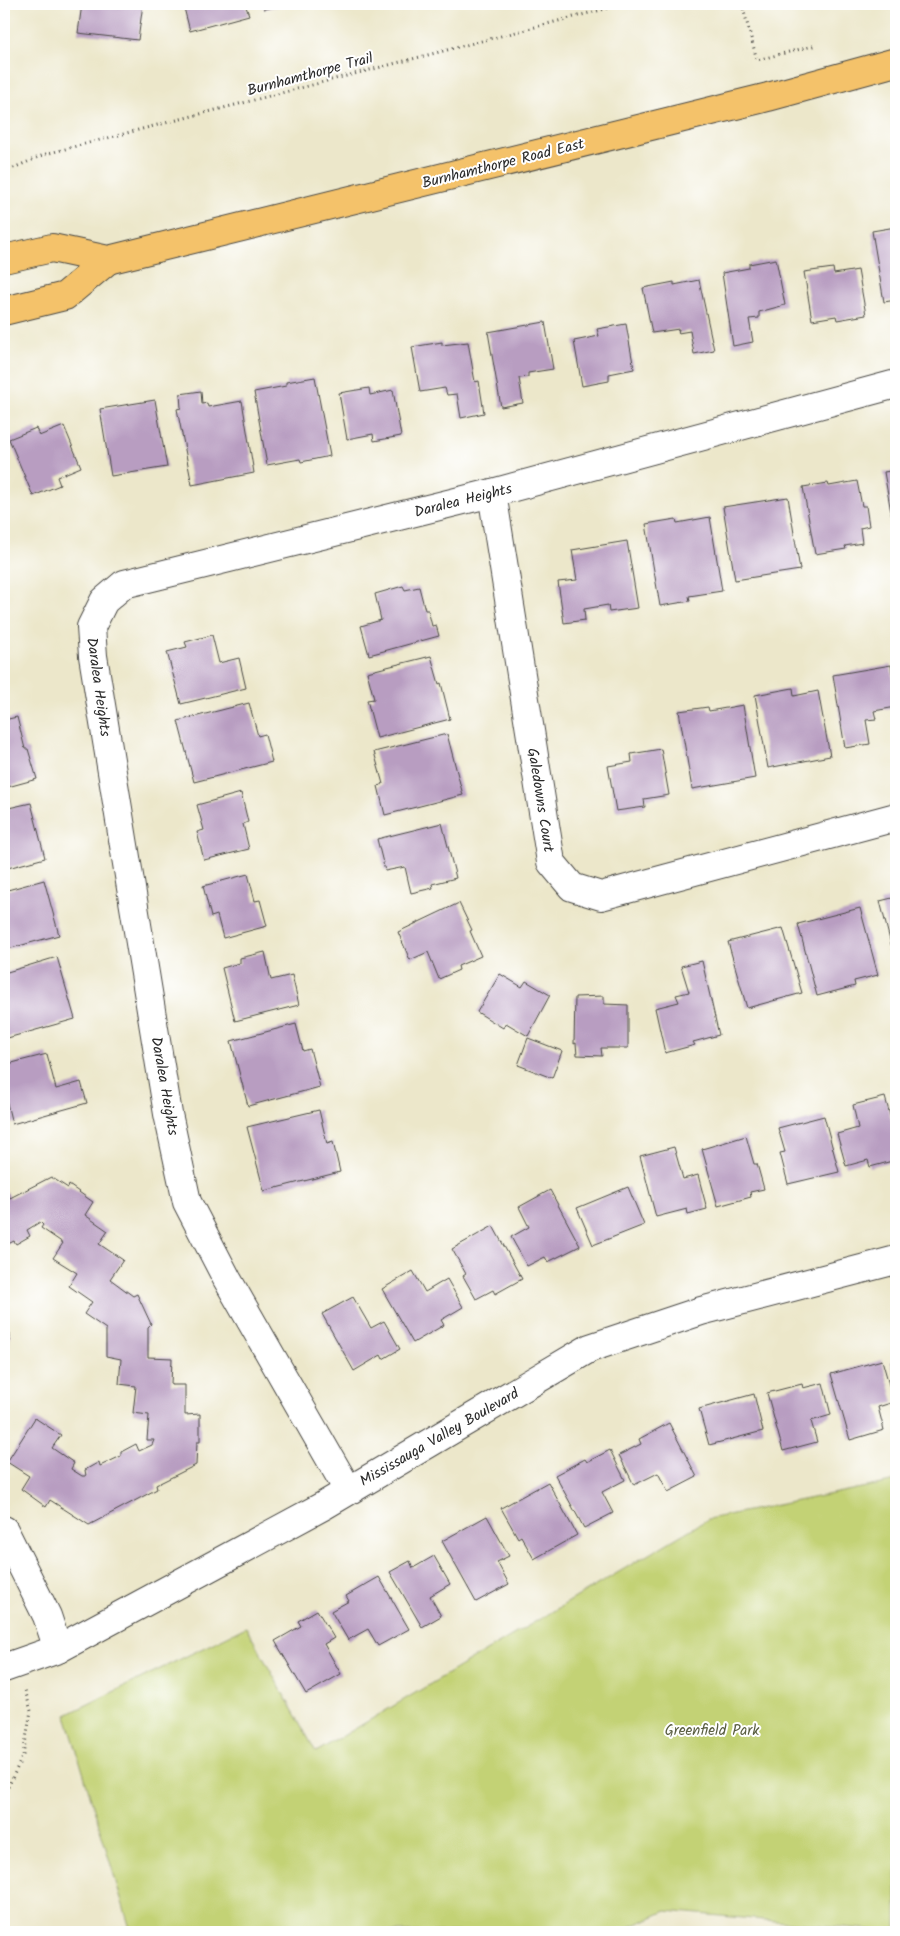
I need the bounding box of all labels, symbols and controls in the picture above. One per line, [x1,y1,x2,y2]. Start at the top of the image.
street label: Burnhamthorpe Trail [245,47,376,103]
street label: Burnhamthorpe Road East [420,132,587,196]
street label: Daralea Heights [412,477,515,525]
street label: Daralea Heights [79,636,117,739]
street label: Galedowns Court [520,746,560,854]
street label: Daralea Heights [144,1035,185,1138]
street label: Mississauga Valley Boulevard [355,1382,524,1493]
park label: Greenfield Park [665,1719,760,1743]

